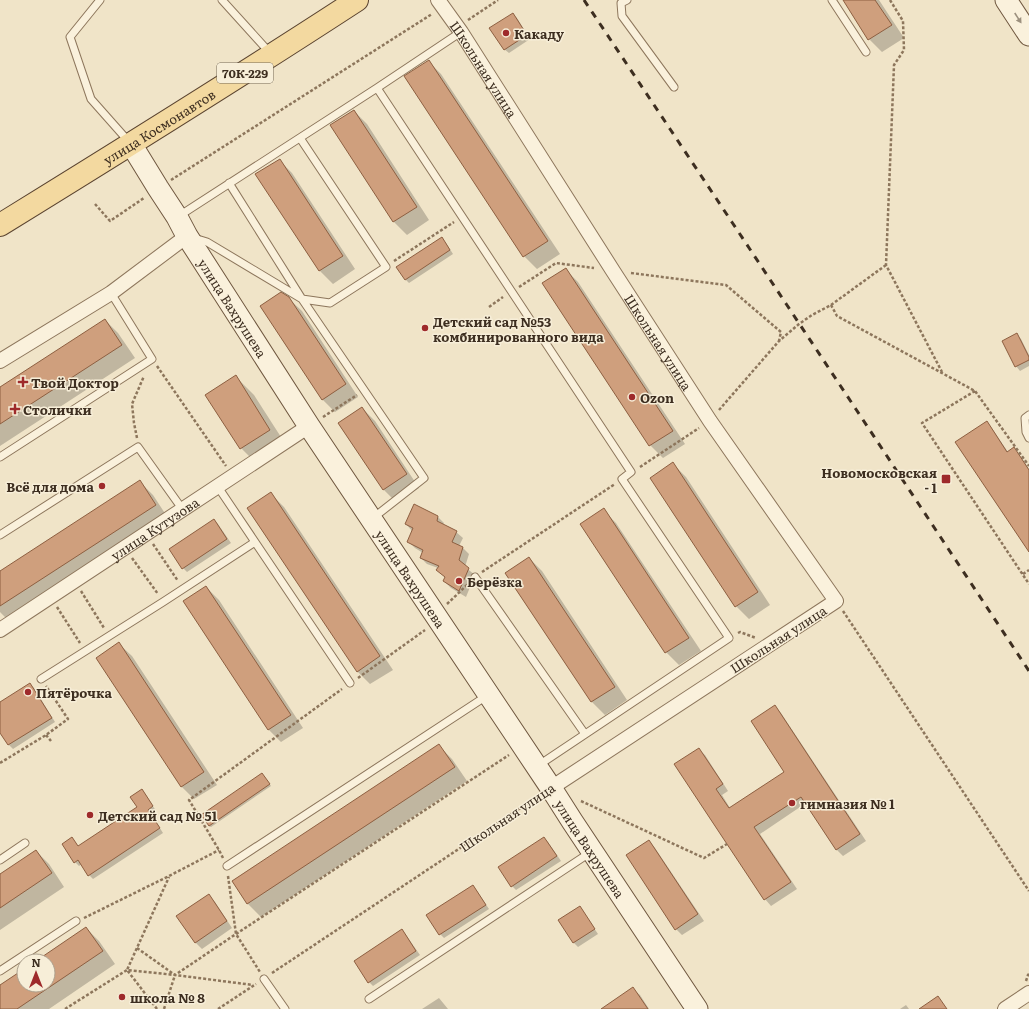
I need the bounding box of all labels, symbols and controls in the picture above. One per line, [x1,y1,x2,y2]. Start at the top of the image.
one-way arrow [1014,12,1021,24]
street label: Школьная улица [446,17,522,121]
place label: Какаду [514,24,564,43]
marker: Какаду [501,28,511,38]
road number: 70К-229 [217,63,273,83]
street label: улица Космонавтов [99,84,219,169]
street label: улица Вахрушева [194,254,272,361]
street label: Школьная улица [621,290,697,394]
place label: Детский сад №53 комбинированного вида [433,312,604,346]
marker: Детский сад №53 комбинированного вида [420,323,430,333]
place label: Твой Доктор [31,373,119,392]
marker: Твой Доктор [18,377,28,387]
place label: Ozon [640,388,674,407]
marker: Ozon [627,392,637,402]
place label: Столички [23,400,92,419]
marker: Столички [10,404,20,414]
place label: Новомосковская - 1 [821,463,938,497]
marker: Новомосковская - 1 [940,473,952,485]
place label: Всё для дома [6,477,94,496]
marker: Всё для дома [97,481,107,491]
street label: улица Кутузова [107,492,202,564]
street label: улица Вахрушева [371,526,451,631]
place label: Берёзка [467,572,523,591]
marker: Берёзка [454,576,464,586]
street label: Школьная улица [726,601,830,677]
place label: Пятёрочка [36,683,112,702]
marker: Пятёрочка [23,687,33,697]
street label: Школьная улица [455,778,559,856]
place label: гимназия № 1 [800,794,895,813]
street label: улица Вахрушева [551,795,630,901]
marker: гимназия № 1 [787,798,797,808]
place label: Детский сад № 51 [98,806,218,825]
marker: Детский сад № 51 [85,810,95,820]
north arrow [16,953,56,993]
text: N [31,954,41,970]
place label: школа № 8 [130,988,205,1007]
marker: школа № 8 [117,992,127,1002]

